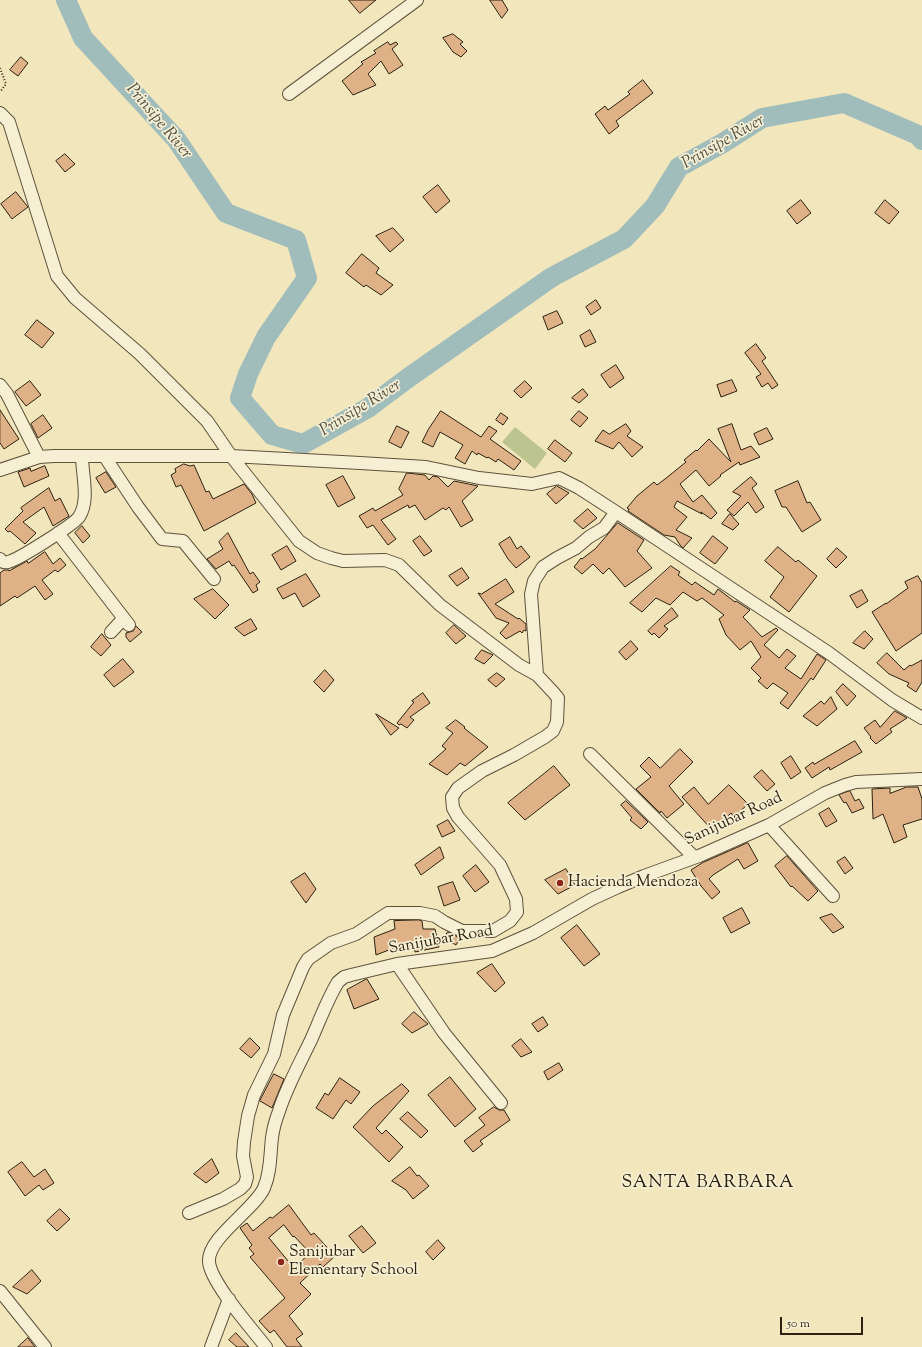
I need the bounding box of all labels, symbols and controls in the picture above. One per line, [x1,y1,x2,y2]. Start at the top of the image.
water label: Prinsipe River [121,80,195,164]
water label: Prinsipe River [679,111,769,175]
water label: Prinsipe River [317,376,405,442]
street label: Sanijubar Road [682,789,786,851]
place label: Hacienda Mendoza [568,873,698,893]
marker: Hacienda Mendoza [555,878,565,888]
street label: Sanijubar Road [387,922,495,960]
district label: SANTA BARBARA [621,1173,795,1195]
place label: Sanijubar Elementary School [289,1243,418,1281]
marker: Sanijubar Elementary School [276,1257,286,1267]
scale bar [782,1309,865,1335]
text: 50 m [787,1315,810,1333]

